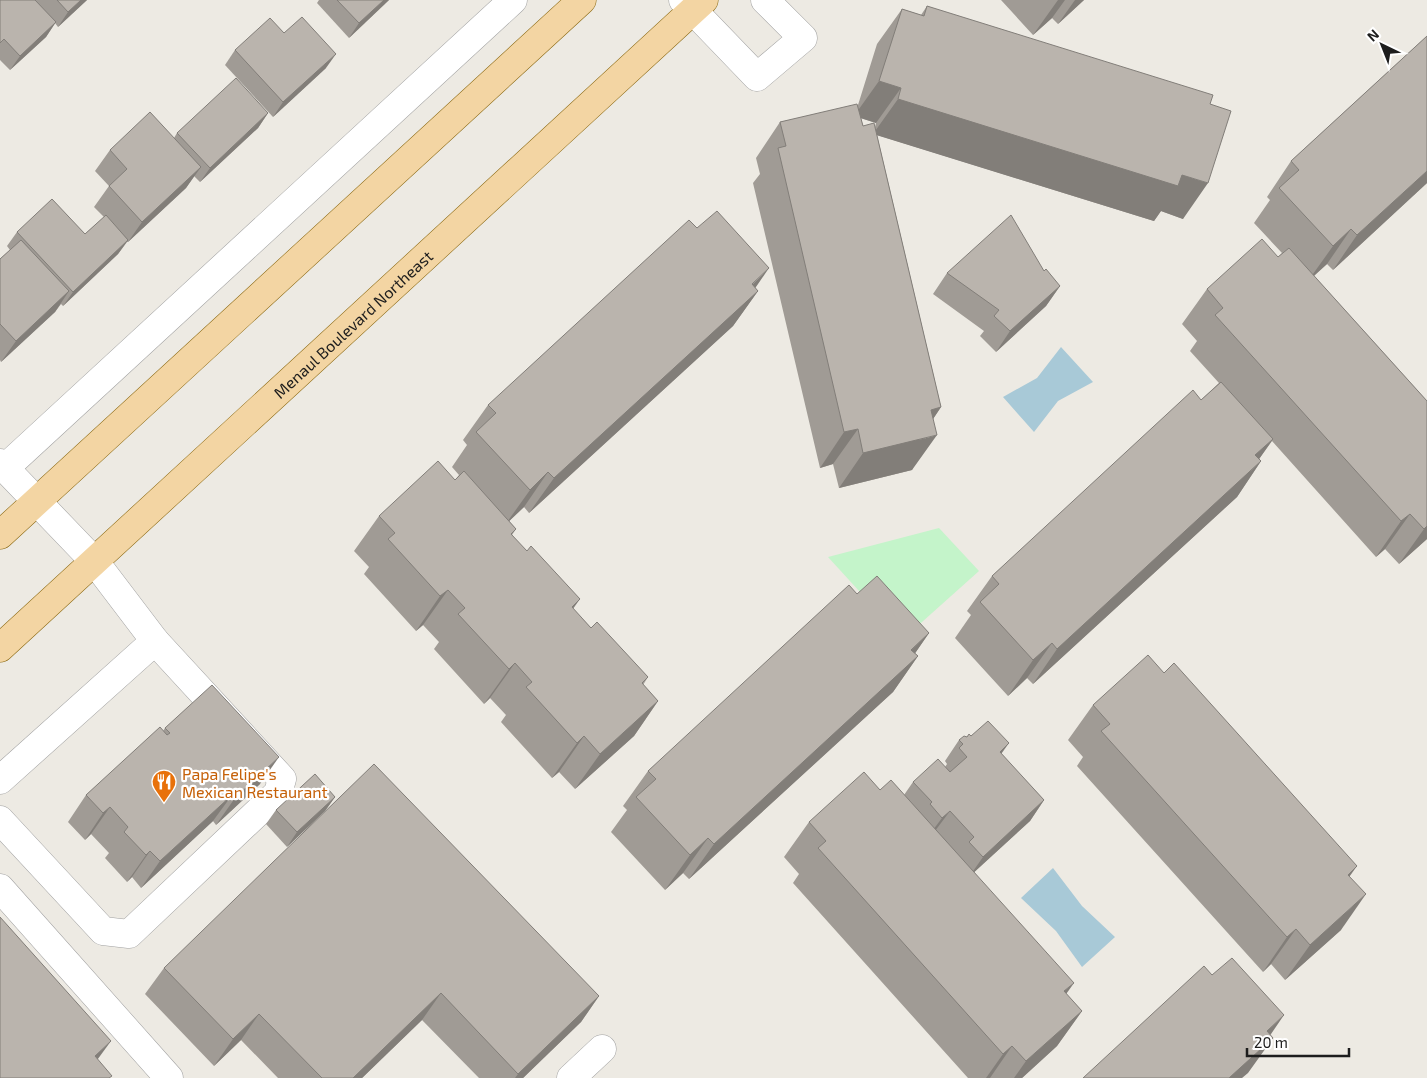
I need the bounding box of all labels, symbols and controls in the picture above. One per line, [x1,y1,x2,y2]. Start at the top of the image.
north arrow [1357,20,1407,70]
text: N [1363,25,1382,45]
street label: Menaul Boulevard Northeast [269,246,436,401]
place label: Papa Felipe's Mexican Restaurant [182,764,328,801]
restaurant icon: Papa Felipe's Mexican Restaurant [151,769,177,803]
scale bar [1247,1026,1350,1058]
text: 20 m [1254,1033,1288,1051]

